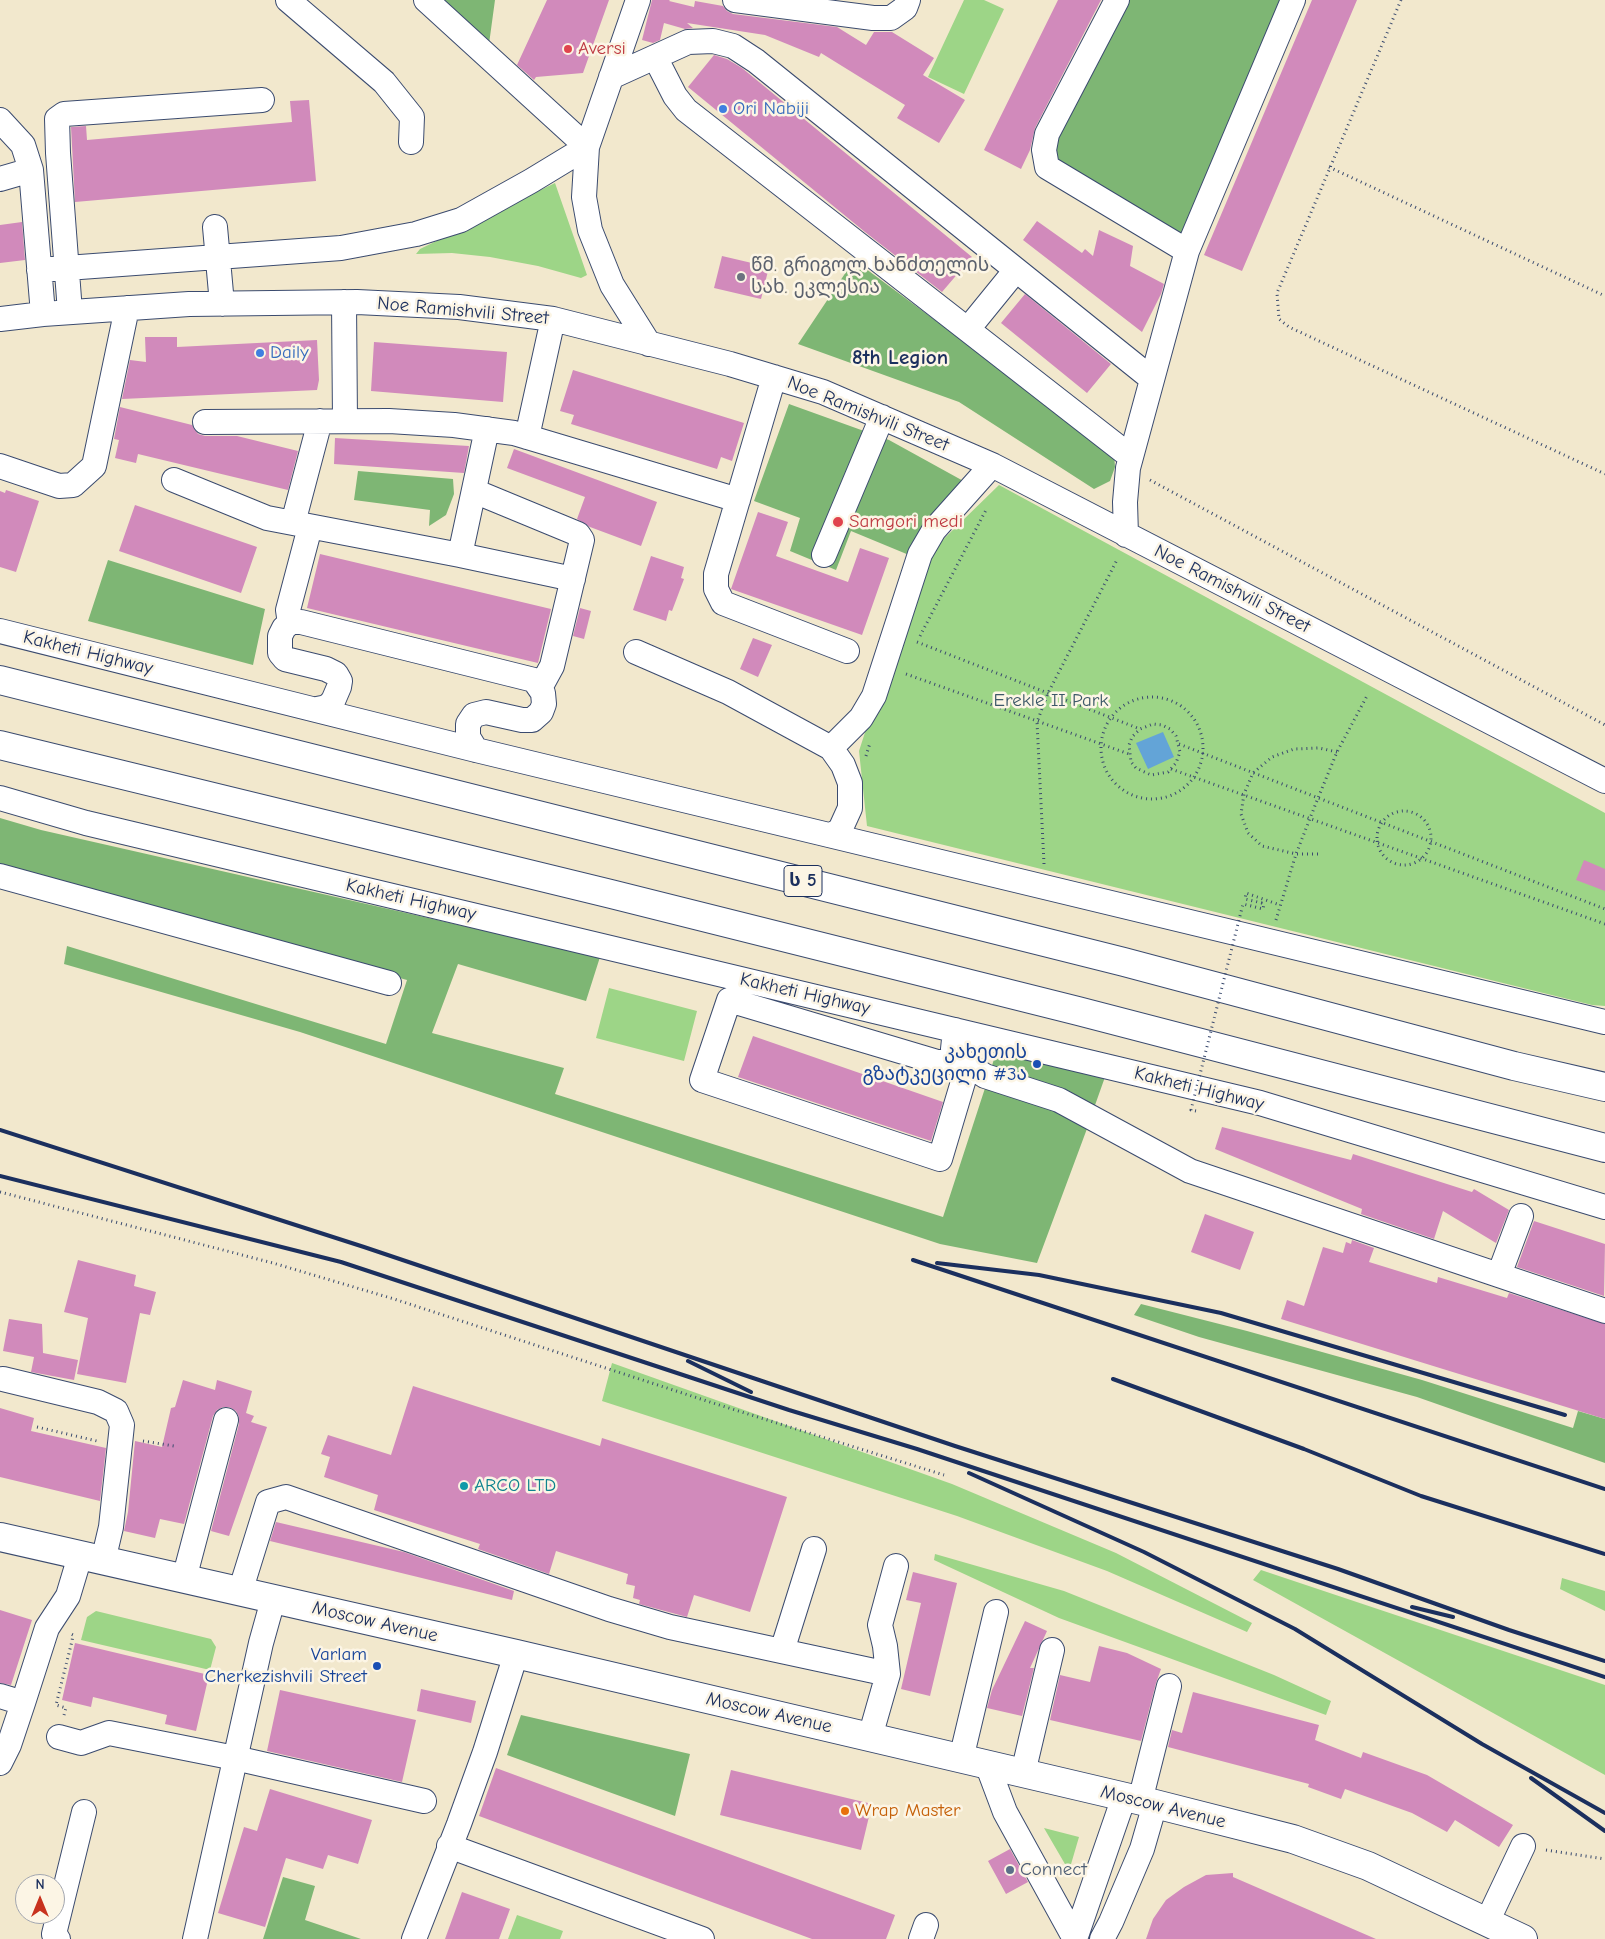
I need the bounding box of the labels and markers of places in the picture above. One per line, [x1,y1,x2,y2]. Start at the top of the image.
place label: Aversi [578,38,626,60]
marker: Aversi [562,43,574,55]
place label: Ori Nabiji [733,98,809,120]
marker: Ori Nabiji [717,103,729,115]
place label: წმ. გრიგოლ ხანძთელის სახ. ეკლესია [751,255,989,299]
marker: წმ. გრიგოლ ხანძთელის სახ. ეკლესია [735,271,747,283]
place label: Daily [270,342,309,364]
marker: Daily [254,347,266,359]
place label: Samgori medi [849,511,963,533]
marker: Samgori medi [831,515,845,529]
place label: კახეთის გზატკეცილი #3ა [862,1042,1027,1086]
marker: კახეთის გზატკეცილი #3ა [1031,1058,1043,1070]
place label: ARCO LTD [474,1475,556,1497]
marker: ARCO LTD [458,1480,470,1492]
place label: Varlam Cherkezishvili Street [204,1644,367,1688]
marker: Varlam Cherkezishvili Street [371,1660,383,1672]
place label: Wrap Master [855,1800,960,1822]
marker: Wrap Master [839,1805,851,1817]
place label: Connect [1020,1859,1087,1881]
marker: Connect [1004,1864,1016,1876]

